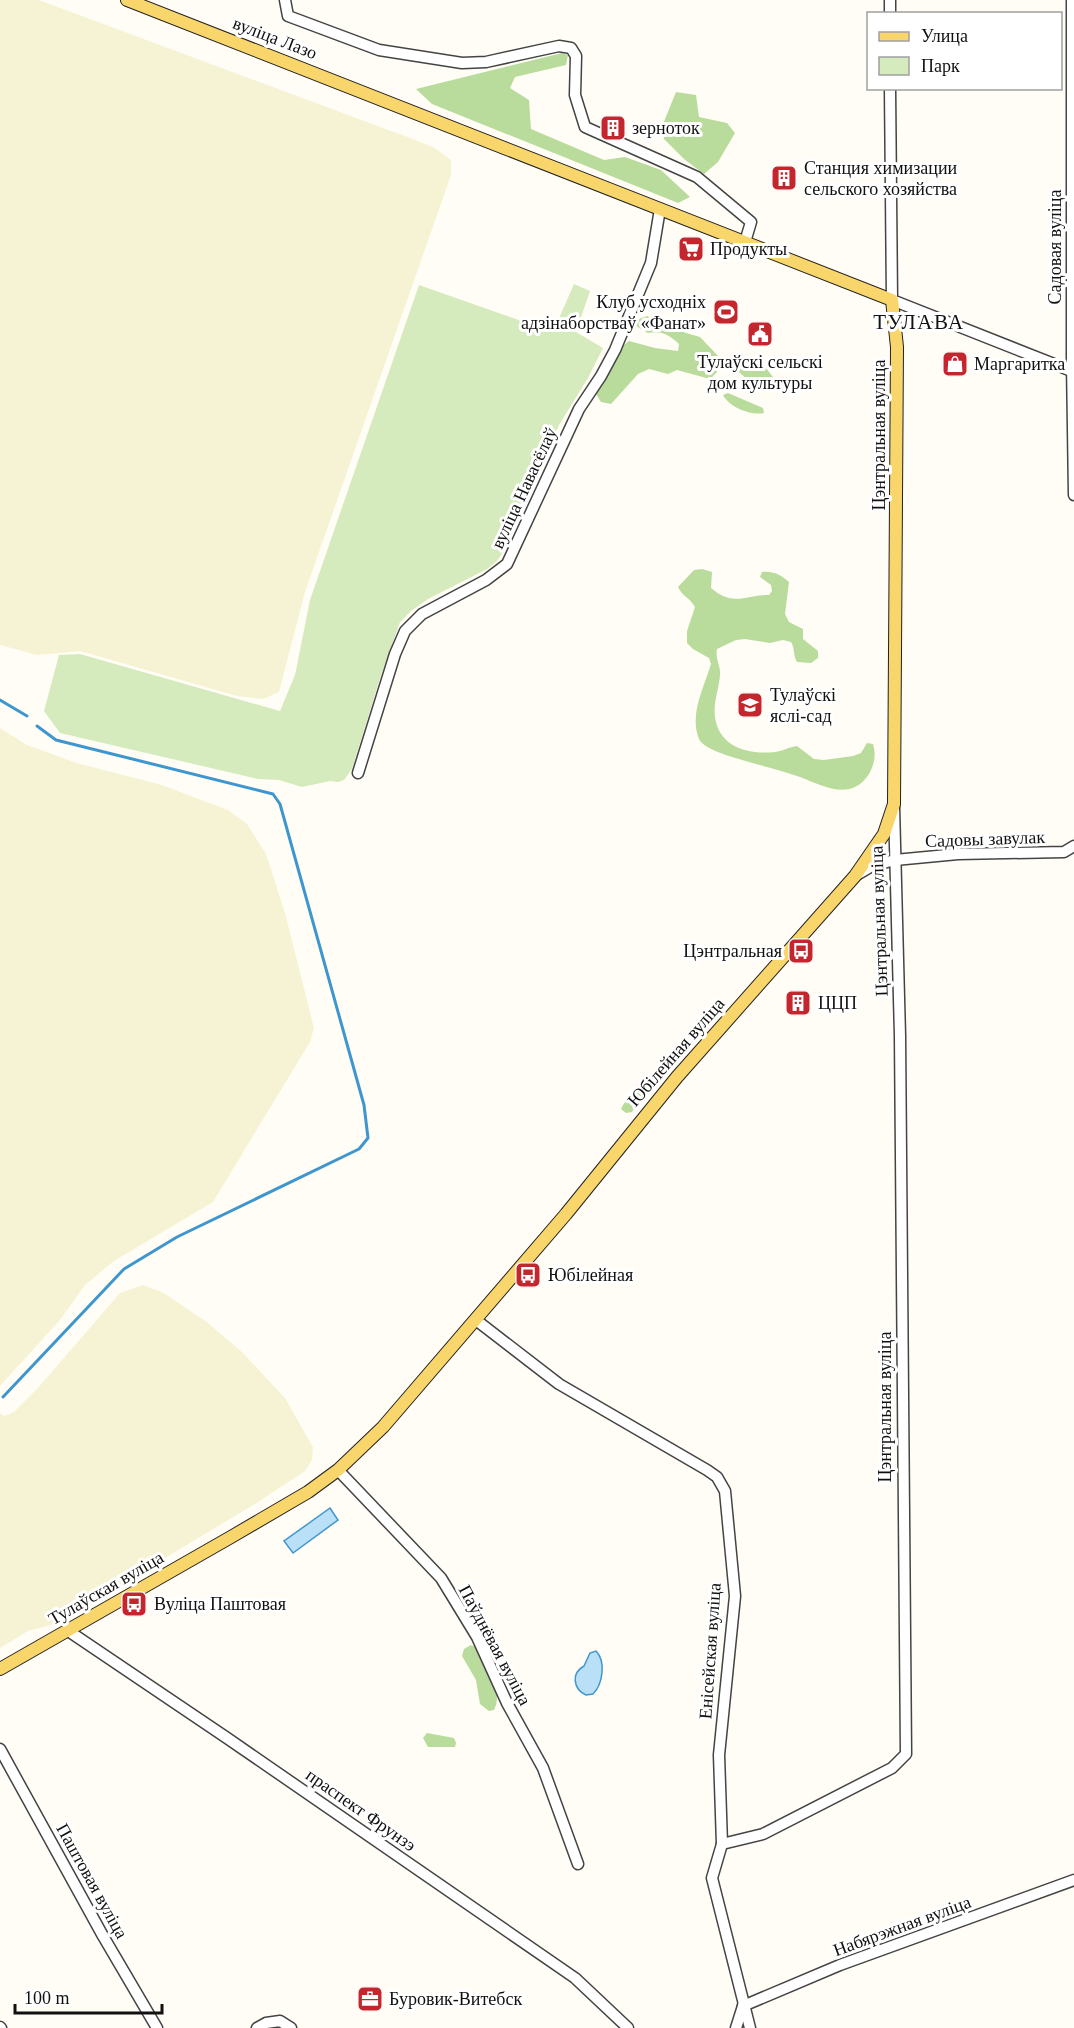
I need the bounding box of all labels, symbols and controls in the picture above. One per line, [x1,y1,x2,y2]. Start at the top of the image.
legend [867,12,1062,90]
street label: вуліца Лазо [230,13,320,63]
text: Улица [921,26,968,46]
text: Парк [921,56,960,76]
building icon: зерноток [598,113,628,143]
place label: зерноток [632,118,700,138]
place label: Станция химизации сельского хозяйства [804,158,958,199]
building icon: Станция химизации сельского хозяйства [769,163,799,193]
street label: Садовая вуліца [1045,190,1065,304]
supermarket icon: Продукты [676,234,706,264]
place label: Продукты [710,239,787,259]
place label: Клуб усходніх адзінаборстваў «Фанат» [521,292,706,333]
sports icon: Клуб усходніх адзінаборстваў «Фанат» [711,297,741,327]
district label: ТУЛАВА [873,310,965,334]
public building icon: Тулаўскі сельскі дом культуры [745,319,775,349]
shop icon: Маргаритка [940,349,970,379]
place label: Тулаўскі сельскі дом культуры [697,352,823,393]
place label: Маргаритка [974,354,1065,374]
street label: Цэнтральная вуліца [869,360,889,510]
street label: вуліца Навасёлаў [487,424,561,552]
place label: Тулаўскі яслі-сад [770,685,836,726]
school or university icon: Тулаўскі яслі-сад [735,690,765,720]
street label: Садовы завулак [925,827,1046,851]
street label: Цэнтральная вуліца [866,845,892,997]
bus stop icon: Цэнтральная [786,936,816,966]
place label: Цэнтральная [683,941,782,961]
building icon: ЦЦП [783,988,813,1018]
place label: ЦЦП [818,993,857,1013]
street label: Юбілейная вуліца [623,994,729,1110]
bus stop icon: Юбілейная [513,1260,543,1290]
place label: Юбілейная [548,1265,633,1285]
street label: Цэнтральная вуліца [875,1332,895,1482]
street label: Тулаўская вуліца [45,1547,167,1629]
street label: Паўднёвая вуліца [455,1581,535,1709]
street label: Енісейская вуліца [695,1582,725,1720]
bus stop icon: Вуліца Паштовая [119,1589,149,1619]
place label: Вуліца Паштовая [154,1594,286,1614]
street label: праспект Фрунзэ [302,1765,420,1856]
street label: Паштовая вуліца [52,1820,132,1942]
street label: Набярэжная вуліца [830,1892,974,1960]
scale bar [15,1977,162,2015]
office icon: Буровик-Витебск [355,1984,385,2014]
text: 100 m [24,1988,70,2008]
place label: Буровик-Витебск [389,1989,522,2009]

